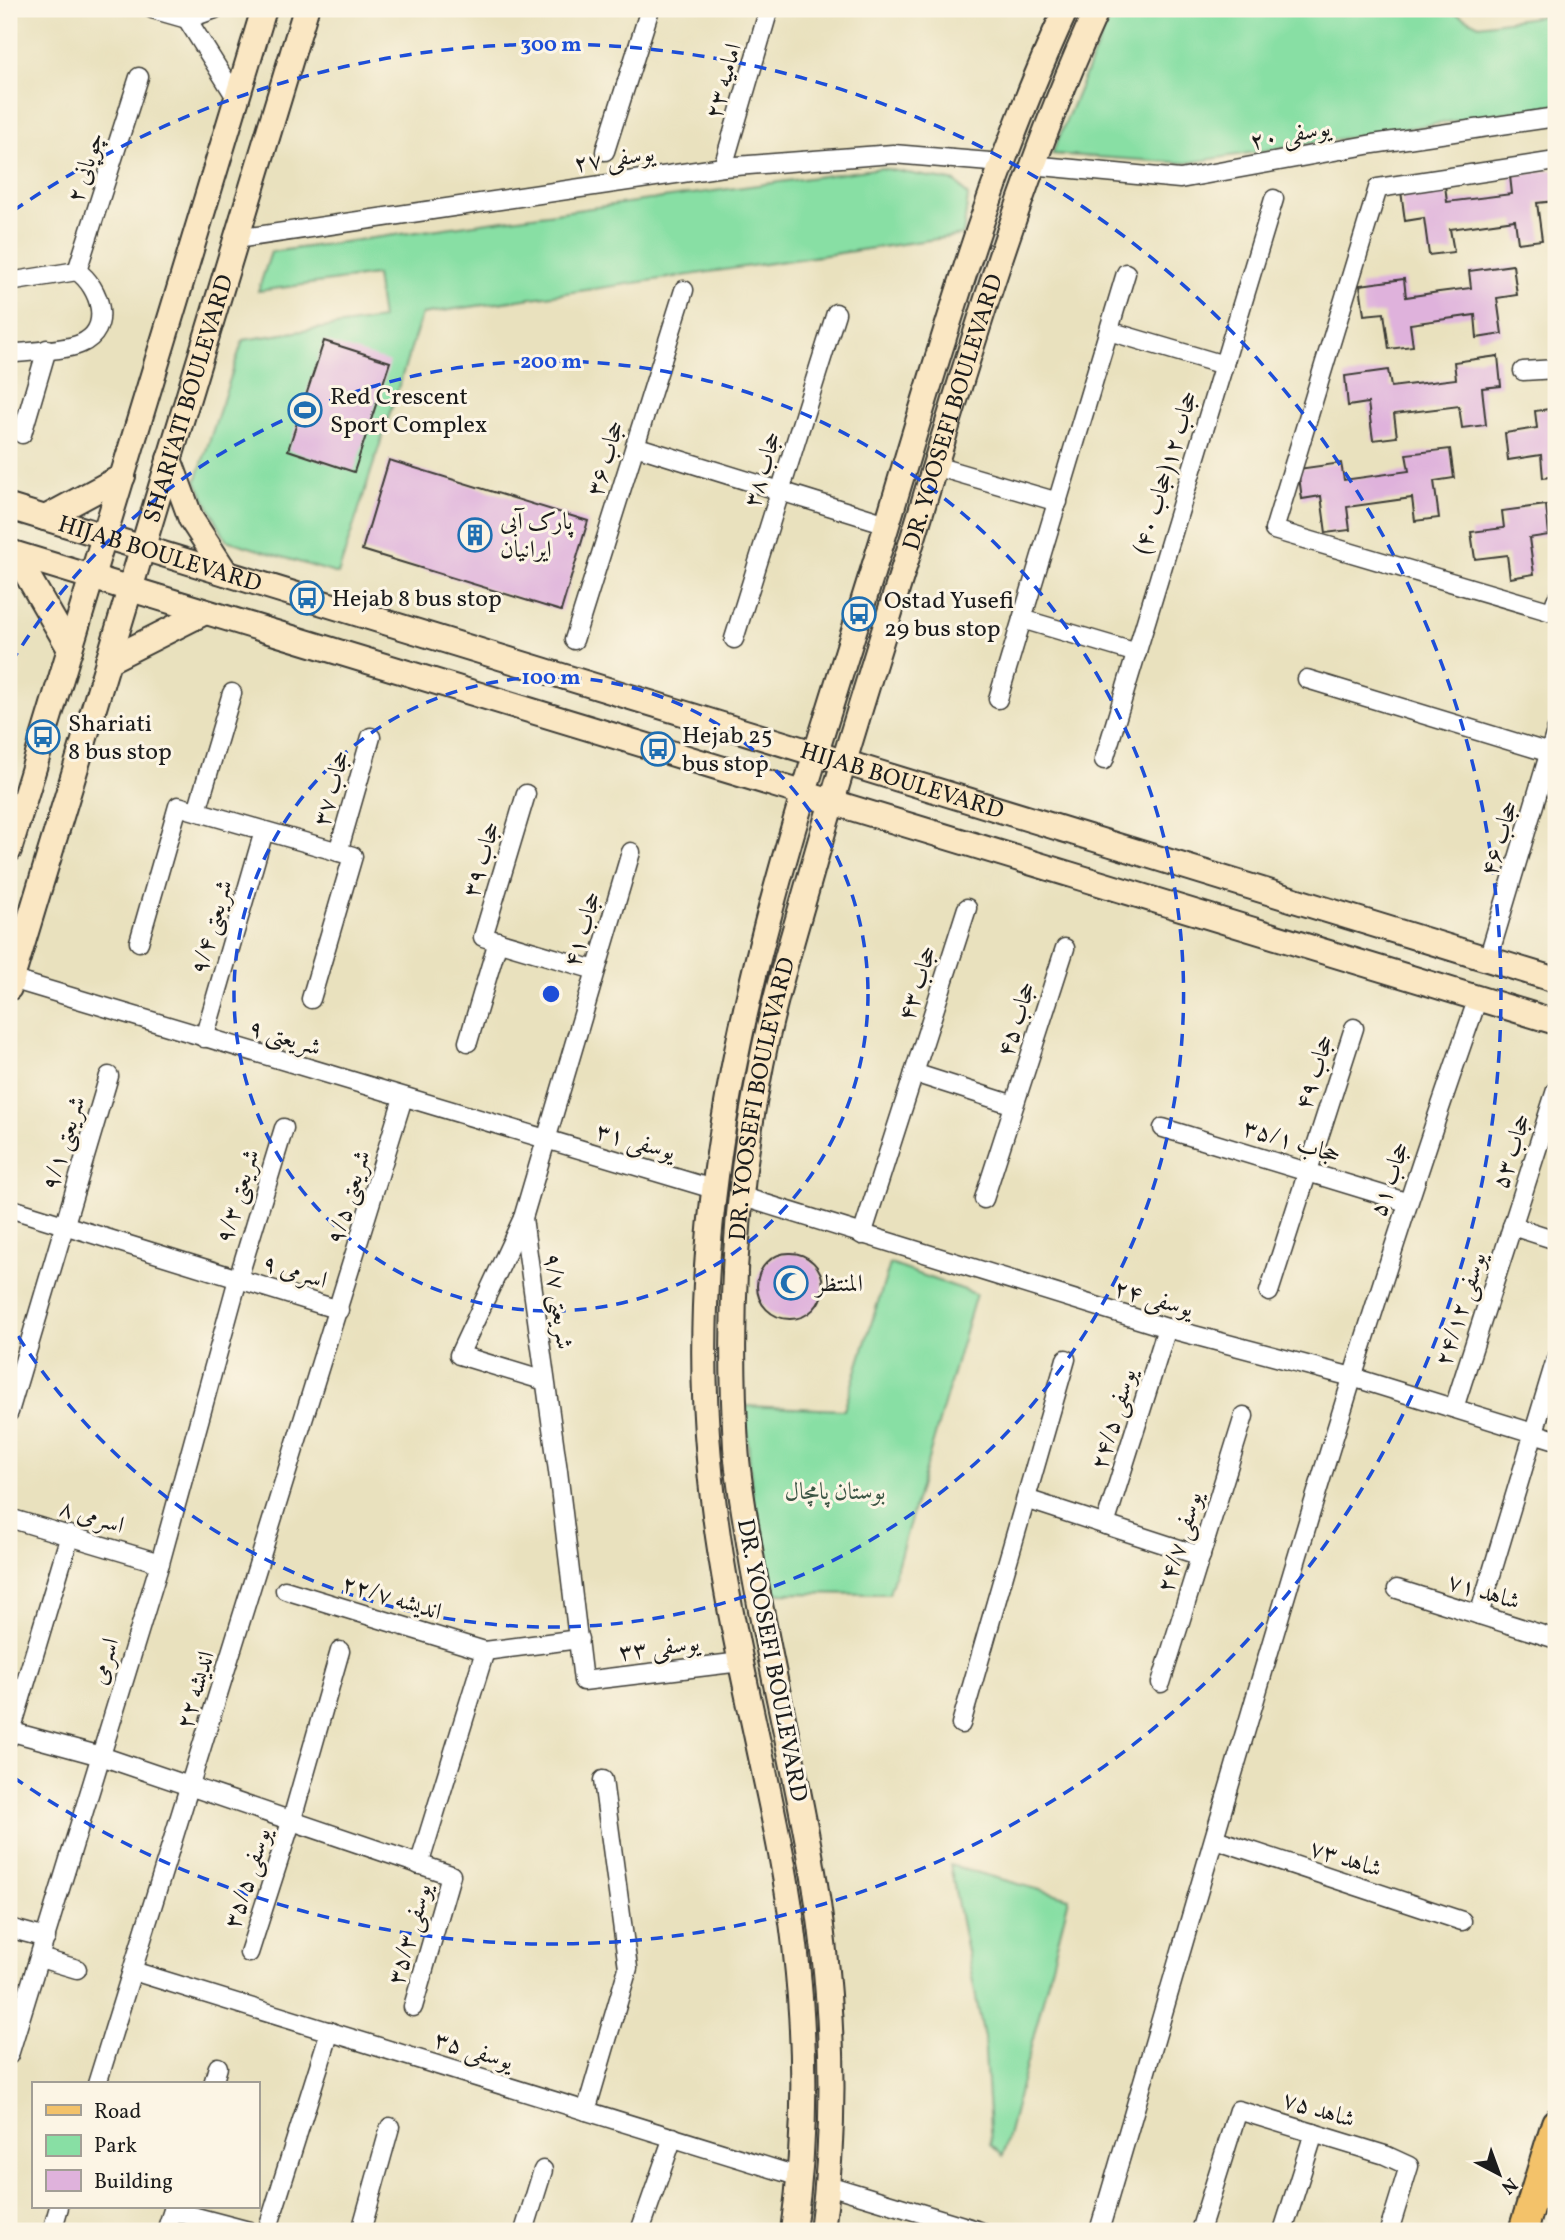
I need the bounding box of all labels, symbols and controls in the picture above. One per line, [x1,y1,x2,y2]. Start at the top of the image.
text: 300 m [521,31,581,60]
street label: امامیه ۲۳ [698,40,752,123]
street label: یوسفی ۲۰ [1248,112,1335,160]
street label: چوپانی ۲ [60,128,114,207]
street label: یوسفی ۲۷ [572,137,658,182]
street label: DR. YOOSEFI BOULEVARD [895,270,1013,555]
street label: SHARI'ATI BOULEVARD [136,271,243,527]
text: 200 m [520,348,582,377]
place label: Red Crescent Sport Complex [330,381,487,443]
street label: حجاب ۱۲(حجاب ۴۰) [1126,387,1208,558]
sports icon: Red Crescent Sport Complex [286,391,324,429]
street label: حجاب ۳۶ [579,417,635,501]
street label: حجاب ۳۸ [736,428,792,512]
place label: پارک آبی ایرانیان [500,506,574,568]
street label: HIJAB BOULEVARD [53,508,266,602]
building icon: پارک آبی ایرانیان [456,516,494,554]
bus stop icon: Hejab 8 bus stop [288,579,326,617]
place label: Hejab 8 bus stop [332,583,502,617]
place label: Ostad Yusefi 29 bus stop [884,585,1014,647]
bus stop icon: Ostad Yusefi 29 bus stop [840,595,878,633]
text: 100 m [521,664,581,693]
place label: Shariati 8 bus stop [68,708,172,770]
bus stop icon: Shariati 8 bus stop [24,718,62,756]
place label: Hejab 25 bus stop [682,720,773,782]
bus stop icon: Hejab 25 bus stop [639,730,677,768]
street label: HIJAB BOULEVARD [796,735,1008,829]
street label: حجاب ۳۷ [306,747,360,831]
street label: حجاب ۴۶ [1473,797,1529,881]
street label: حجاب ۳۹ [455,818,511,902]
street label: شریعتی ۹/۴ [183,876,243,979]
street label: حجاب ۴۱ [556,888,612,972]
street label: حجاب ۴۳ [891,941,947,1026]
street label: DR. YOOSEFI BOULEVARD [722,954,805,1242]
street label: حجاب ۴۵ [990,977,1046,1062]
centre of rings [539,982,563,1006]
street label: شریعتی ۹ [244,1012,325,1066]
street label: حجاب ۴۹ [1288,1030,1344,1115]
street label: شریعتی ۹/۱ [34,1092,95,1195]
street label: حجاب ۵۳ [1485,1109,1541,1194]
street label: حجاب ۳۵/۱ [1238,1112,1344,1174]
street label: یوسفی ۳۱ [592,1115,680,1171]
street label: حجاب ۵۱ [1362,1137,1420,1222]
street label: شریعتی ۹/۳ [208,1145,269,1248]
street label: شریعتی ۹/۵ [319,1146,380,1249]
street label: اسرمی ۹ [258,1247,331,1299]
street label: یوسفی ۲۴/۱۲ [1428,1247,1497,1371]
street label: شریعتی ۹/۷ [533,1251,581,1352]
mosque icon: المنتظر [772,1264,810,1302]
place label: المنتظر [813,1268,863,1302]
street label: یوسفی ۲۴ [1110,1272,1198,1328]
street label: یوسفی ۲۴/۵ [1083,1364,1147,1474]
park label: بوستان پامچال [785,1476,885,1510]
street label: یوسفی ۲۴/۷ [1149,1487,1213,1597]
street label: اسرمی ۸ [55,1492,128,1544]
street label: DR. YOOSEFI BOULEVARD [727,1516,815,1805]
street label: شاهد ۷۱ [1443,1566,1524,1620]
street label: اندیشه ۲۲/۷ [337,1568,445,1630]
street label: یوسفی ۳۳ [617,1627,703,1671]
street label: اسرمی [83,1634,129,1689]
street label: اندیشه ۲۲ [169,1647,225,1734]
street label: یوسفی ۳۵/۵ [217,1823,282,1933]
street label: شاهد ۷۳ [1305,1832,1386,1888]
street label: یوسفی ۳۵/۳ [380,1879,442,1989]
street label: یوسفی ۳۵ [430,2024,518,2080]
legend [32,2082,259,2208]
street label: شاهد ۷۵ [1278,2084,1359,2138]
text: Road [94,2098,141,2127]
text: Park [94,2132,137,2161]
north arrow [1464,2138,1534,2208]
text: Building [94,2168,173,2197]
text: N [1495,2171,1523,2200]

